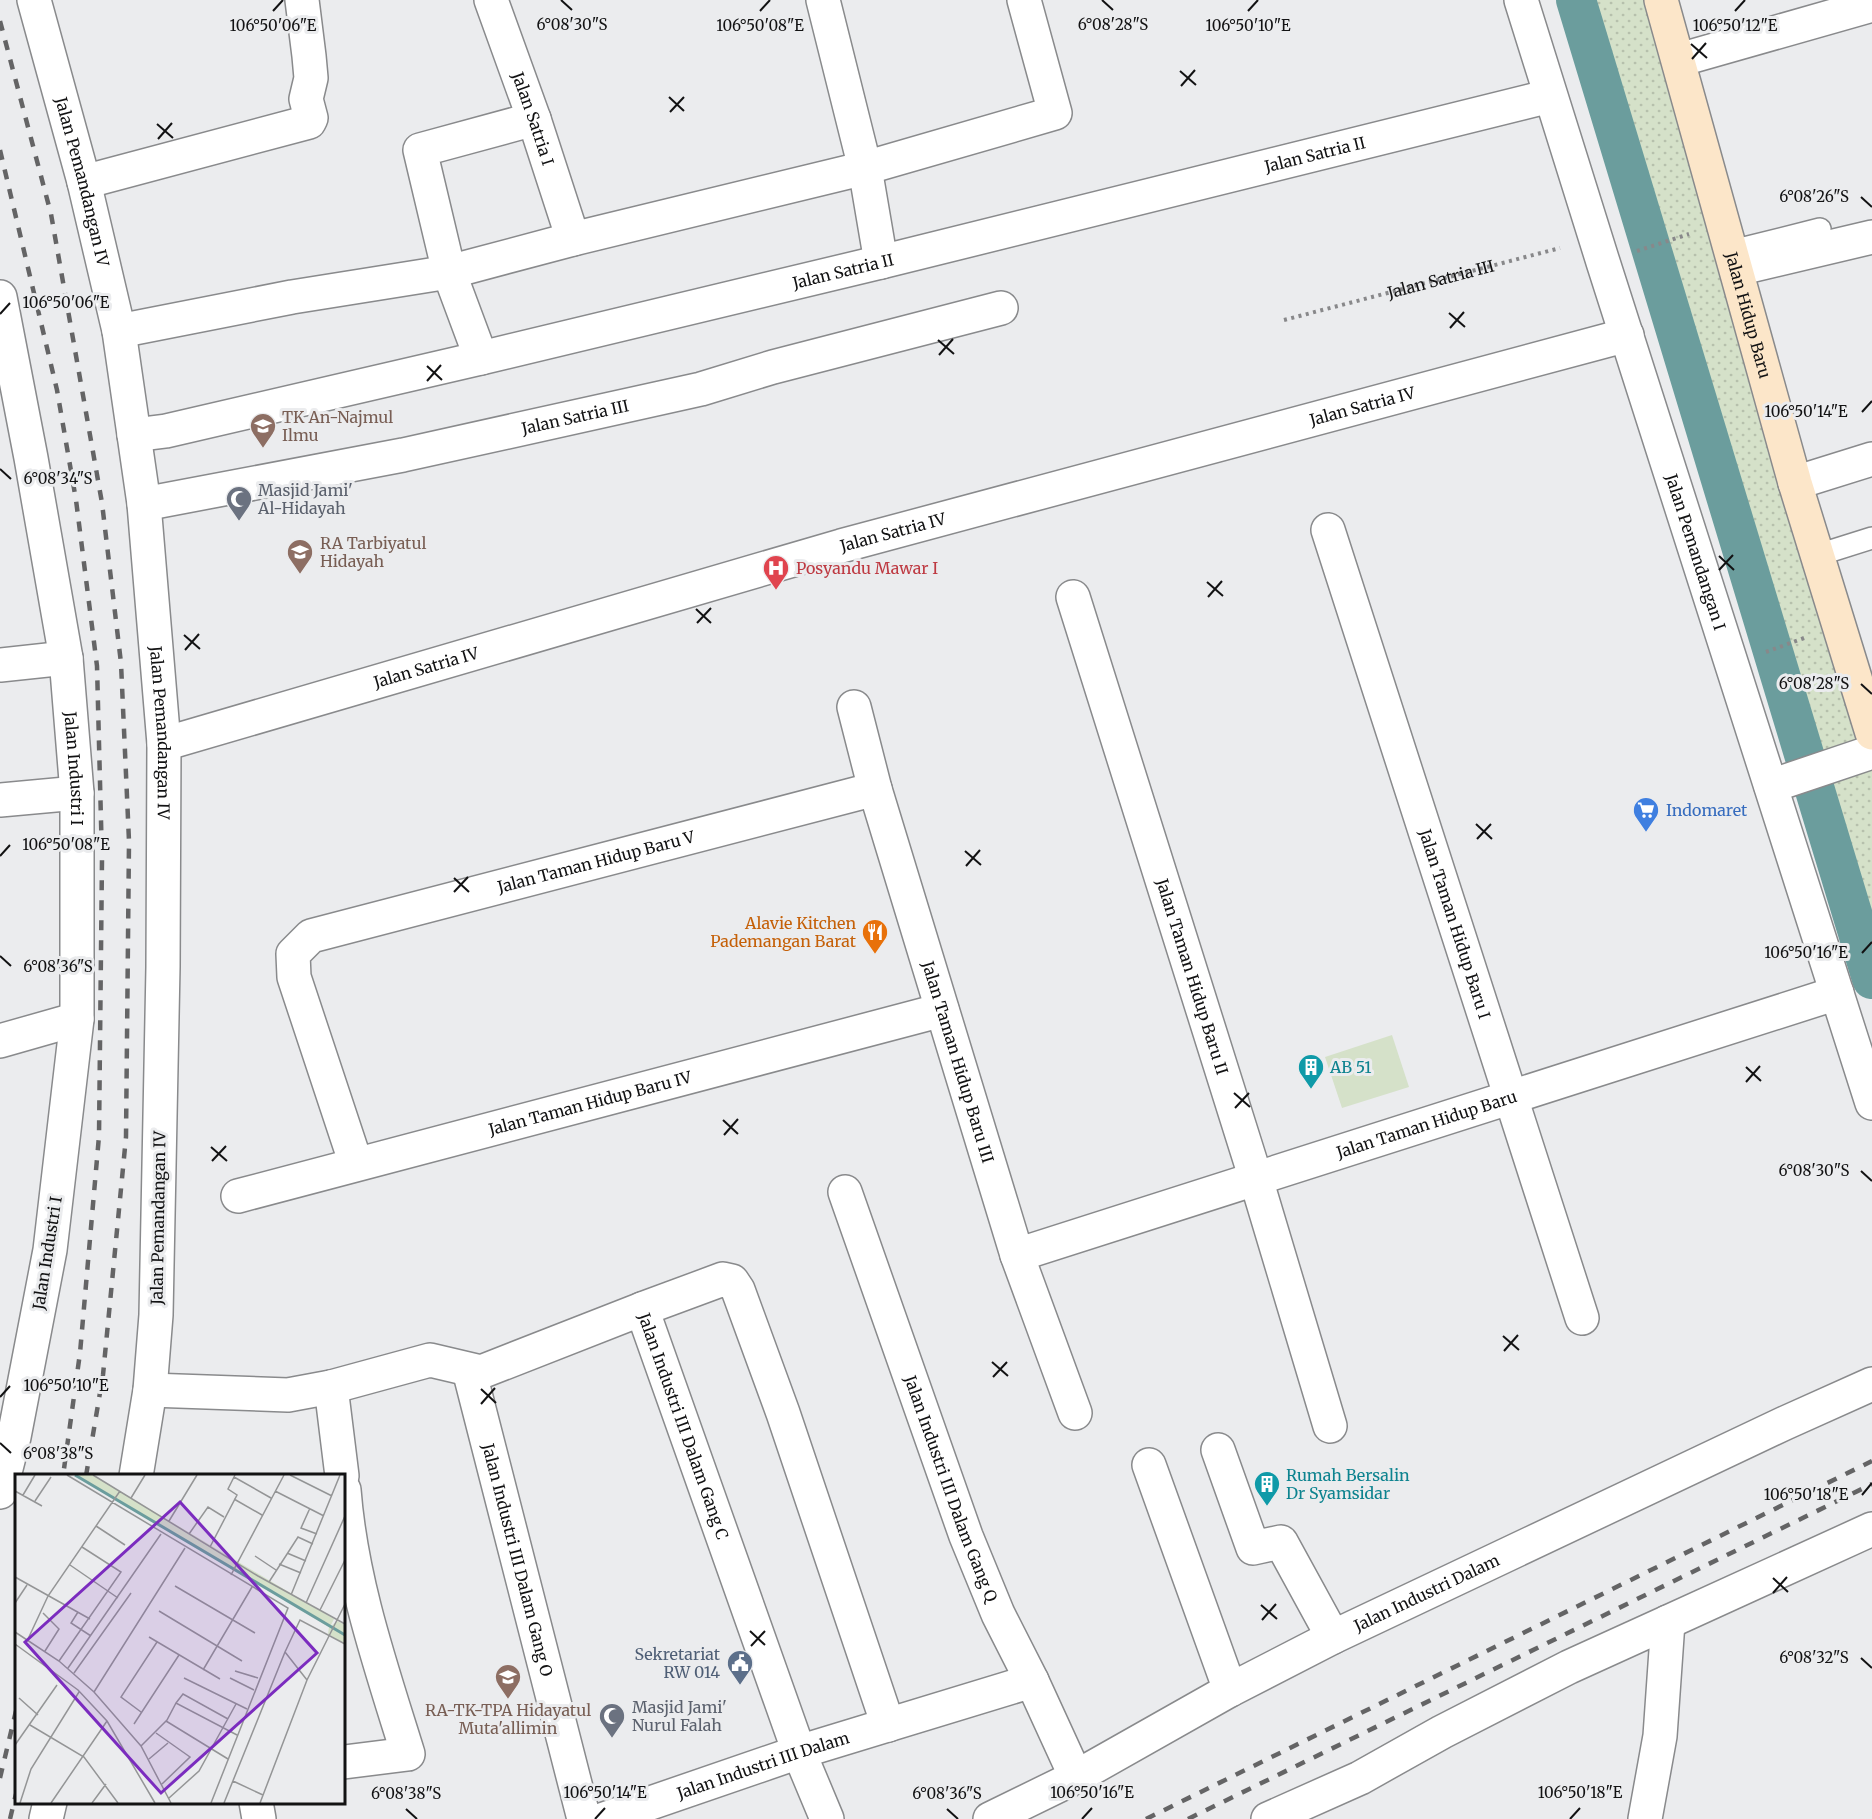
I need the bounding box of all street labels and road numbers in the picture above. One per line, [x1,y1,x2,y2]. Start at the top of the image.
street label: Jalan Satria I [508,68,558,168]
street label: Jalan Pemandangan IV [51,94,114,269]
street label: Jalan Satria II [1261,132,1368,177]
street label: Jalan Satria II [790,249,896,293]
street label: Jalan Hidup Baru [1721,249,1775,380]
street label: Jalan Satria III [1384,256,1496,303]
street label: Jalan Satria IV [1306,382,1417,430]
street label: Jalan Satria III [519,395,631,439]
street label: Jalan Pemandangan I [1661,470,1730,633]
street label: Jalan Satria IV [837,508,948,556]
street label: Jalan Satria IV [370,642,481,692]
street label: Jalan Pemandangan IV [146,644,174,820]
street label: Jalan Industri I [60,710,87,826]
street label: Jalan Taman Hidup Baru V [494,826,697,897]
street label: Jalan Taman Hidup Baru I [1415,826,1495,1021]
street label: Jalan Taman Hidup Baru II [1152,875,1233,1077]
street label: Jalan Taman Hidup Baru III [918,958,998,1165]
street label: Jalan Taman Hidup Baru IV [485,1067,694,1140]
street label: Jalan Taman Hidup Baru [1333,1086,1519,1163]
street label: Jalan Pemandangan IV [146,1131,170,1306]
street label: Jalan Industri I [28,1195,66,1312]
street label: Jalan Industri III Dalam Gang C [634,1309,733,1542]
street label: Jalan Industri III Dalam Gang Q [900,1372,1002,1606]
street label: Jalan Industri III Dalam Gang O [478,1440,557,1679]
street label: Jalan Industri Dalam [1350,1550,1503,1636]
street label: Jalan Industri III Dalam [673,1727,852,1803]

